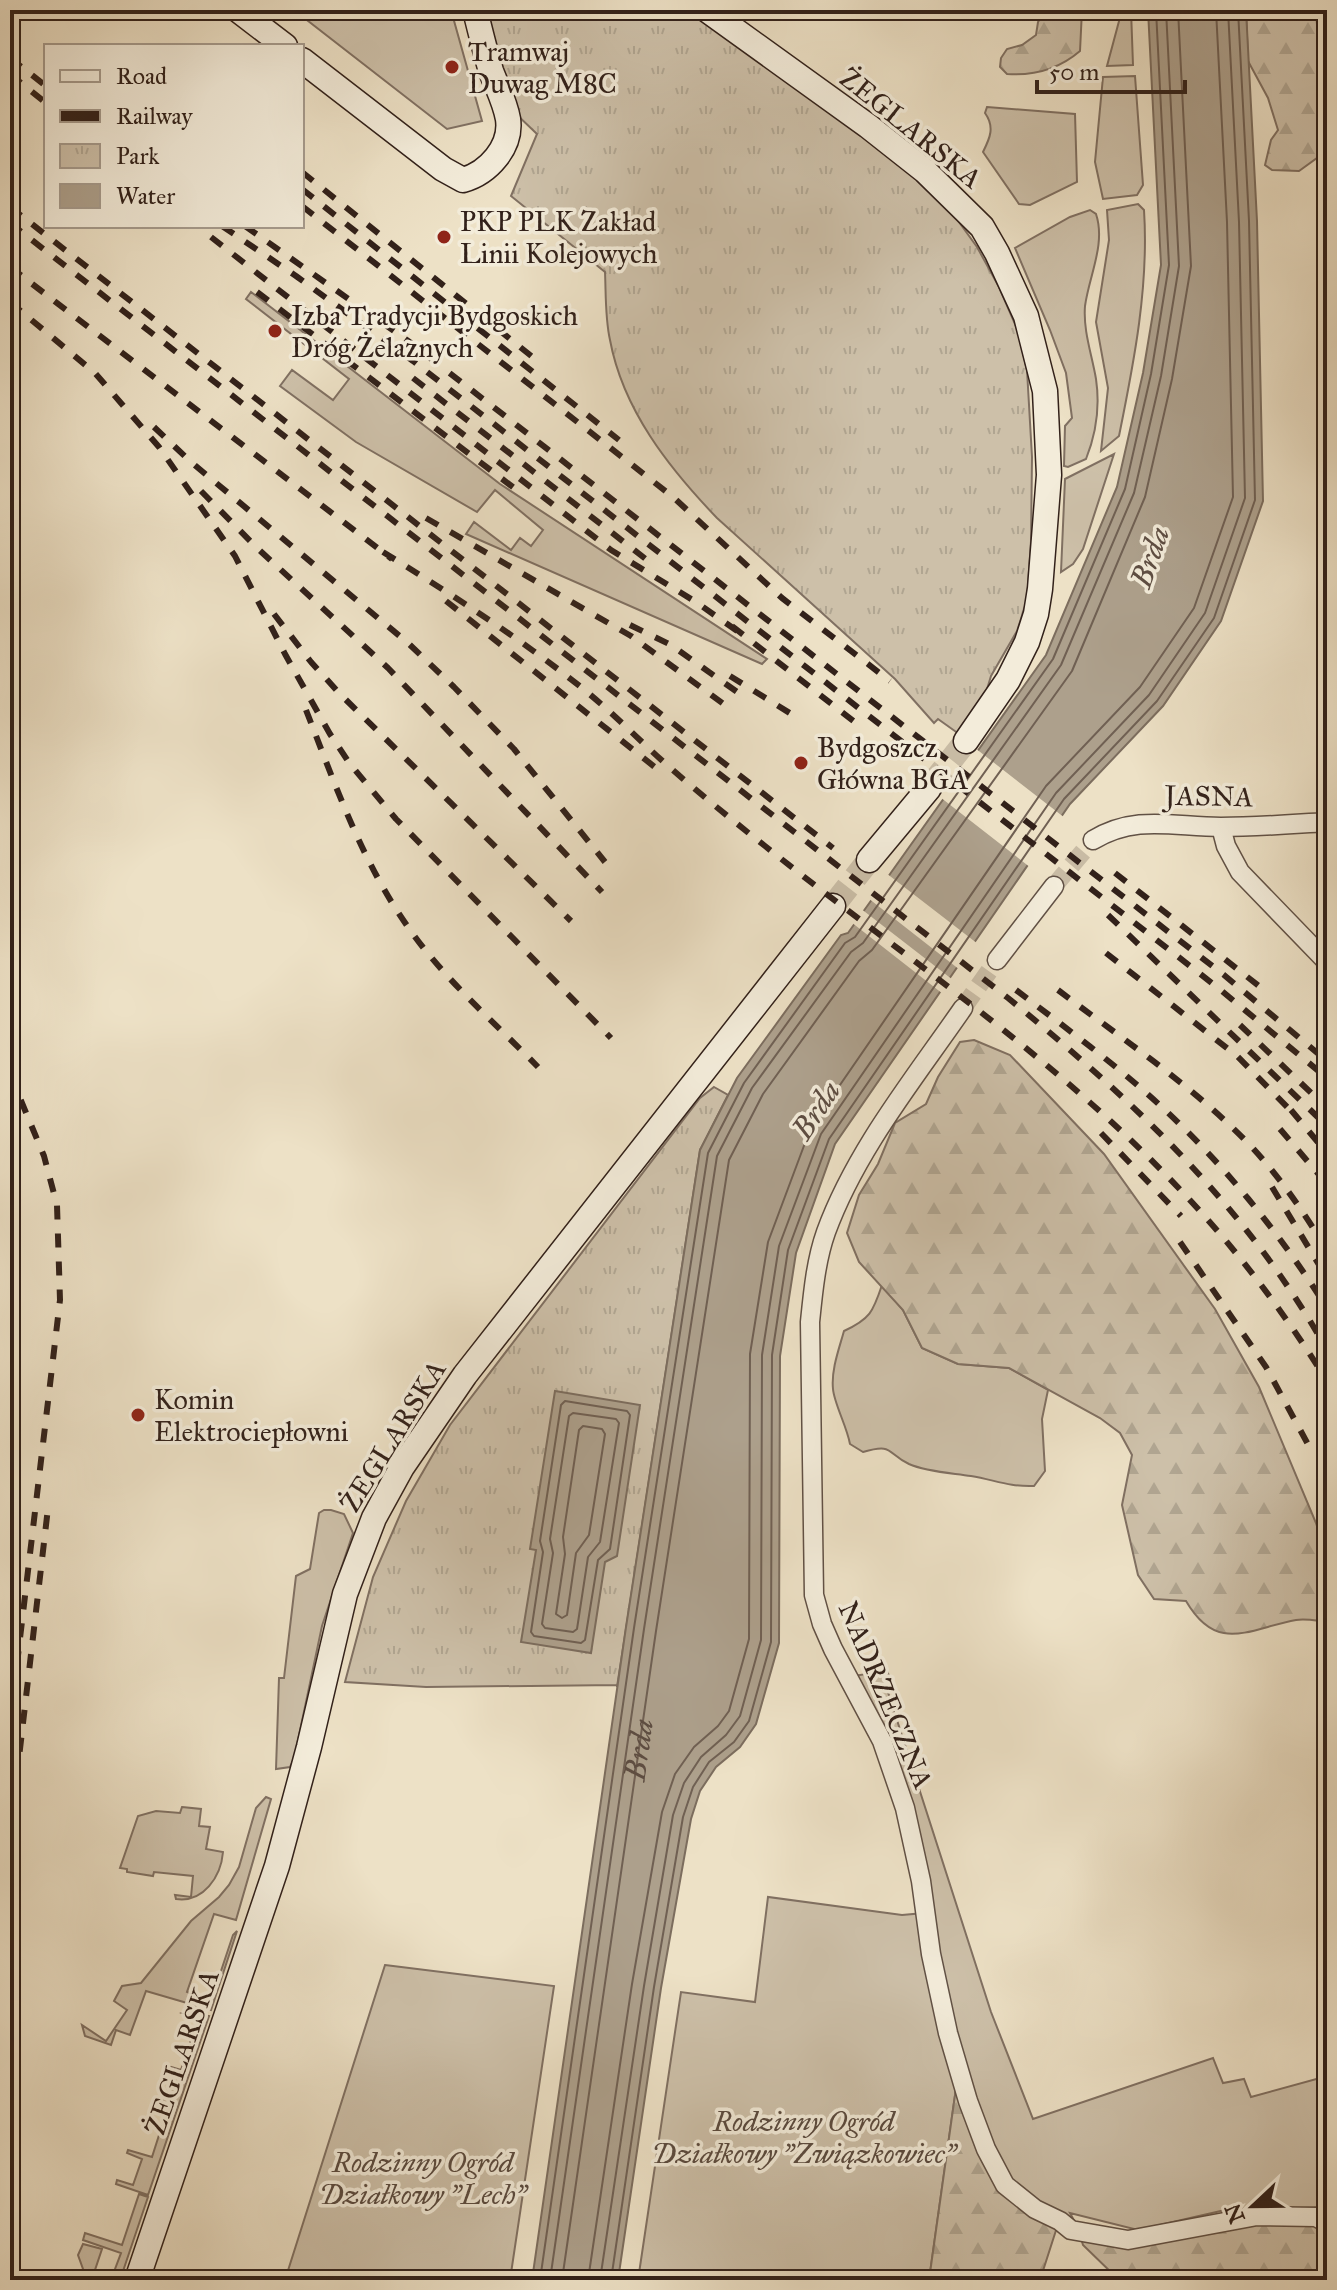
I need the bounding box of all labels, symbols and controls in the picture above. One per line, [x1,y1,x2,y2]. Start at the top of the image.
place label: Tramwaj Duwag M8C [468,34,617,101]
legend [44,44,304,228]
scale bar [1037,44,1185,94]
text: 50 m [1049,57,1099,87]
marker: Tramwaj Duwag M8C [443,58,461,76]
street label: ŻEGLARSKA [833,60,989,196]
text: Road [116,61,167,91]
text: Railway [116,101,193,131]
text: Park [116,141,160,171]
text: Water [116,181,175,211]
place label: PKP PLK Zakład Linii Kolejowych [460,204,658,271]
marker: PKP PLK Zakład Linii Kolejowych [435,228,453,246]
place label: Izba Tradycji Bydgoskich Dróg Żelaznych [291,298,578,365]
marker: Izba Tradycji Bydgoskich Dróg Żelaznych [266,322,284,340]
water label: Brda [1122,522,1177,594]
place label: Bydgoszcz Główna BGA [817,730,968,797]
marker: Bydgoszcz Główna BGA [792,754,810,772]
street label: JASNA [1161,778,1254,814]
water label: Brda [783,1074,848,1148]
street label: ŻEGLARSKA [332,1353,454,1519]
place label: Komin Elektrociepłowni [154,1382,349,1449]
marker: Komin Elektrociepłowni [129,1406,147,1424]
street label: NADRZECZNA [831,1596,941,1794]
water label: Brda [616,1716,661,1785]
street label: ŻEGLARSKA [137,1964,227,2139]
park label: Rodzinny Ogród Działkowy "Związkowiec" [652,2104,959,2171]
park label: Rodzinny Ogród Działkowy "Lech" [319,2145,530,2212]
north arrow [1213,2166,1293,2246]
text: N [1219,2199,1251,2227]

